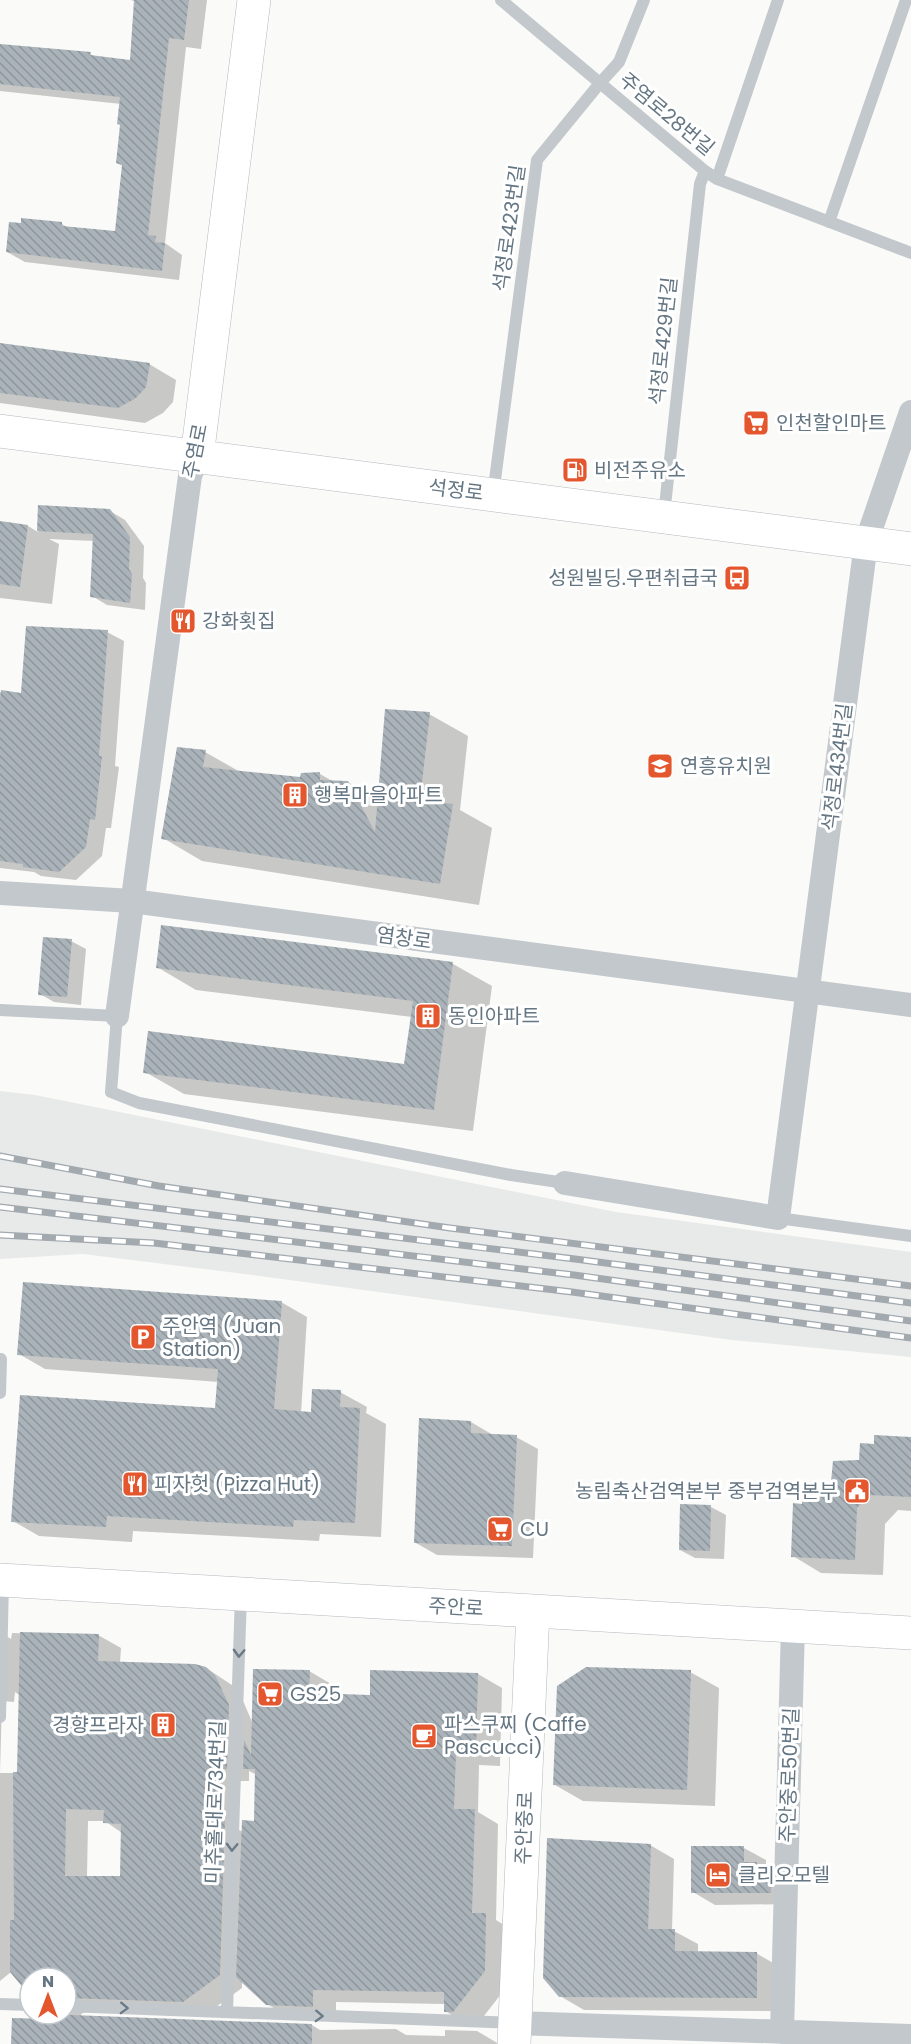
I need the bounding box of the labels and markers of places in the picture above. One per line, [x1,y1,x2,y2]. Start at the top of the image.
supermarket icon: 인천할인마트 [741,408,771,438]
place label: 인천할인마트 [776,409,886,437]
fuel station icon: 비전주유소 [560,455,590,485]
place label: 비전주유소 [594,456,686,484]
bus stop icon: 성원빌딩.우편취급국 [722,563,752,593]
place label: 성원빌딩.우편취급국 [548,564,718,592]
restaurant icon: 강화횟집 [168,606,198,636]
place label: 강화횟집 [202,607,276,635]
school or university icon: 연흥유치원 [645,751,675,781]
place label: 연흥유치원 [680,752,772,780]
building icon: 행복마을아파트 [280,780,310,810]
place label: 행복마을아파트 [314,781,443,809]
building icon: 동인아파트 [413,1001,443,1031]
place label: 동인아파트 [448,1002,540,1030]
place label: 주안역 (Juan Station) [162,1312,281,1363]
parking icon: 주안역 (Juan Station) [128,1322,158,1352]
restaurant icon: 피자헛 (Pizza Hut) [120,1469,150,1499]
place label: 피자헛 (Pizza Hut) [154,1470,320,1498]
public building icon: 농림축산검역본부 중부검역본부 [842,1476,872,1506]
place label: 농림축산검역본부 중부검역본부 [575,1477,838,1505]
supermarket icon: CU [485,1514,515,1544]
place label: CU [520,1515,549,1543]
supermarket icon: GS25 [255,1679,285,1709]
place label: GS25 [290,1680,341,1708]
building icon: 경향프라자 [148,1710,178,1740]
place label: 파스쿠찌 (Caffe Pascucci) [444,1710,587,1761]
place label: 경향프라자 [52,1711,144,1739]
cafe icon: 파스쿠찌 (Caffe Pascucci) [409,1721,439,1751]
hotel icon: 클리오모텔 [703,1860,733,1890]
place label: 클리오모텔 [738,1861,830,1889]

